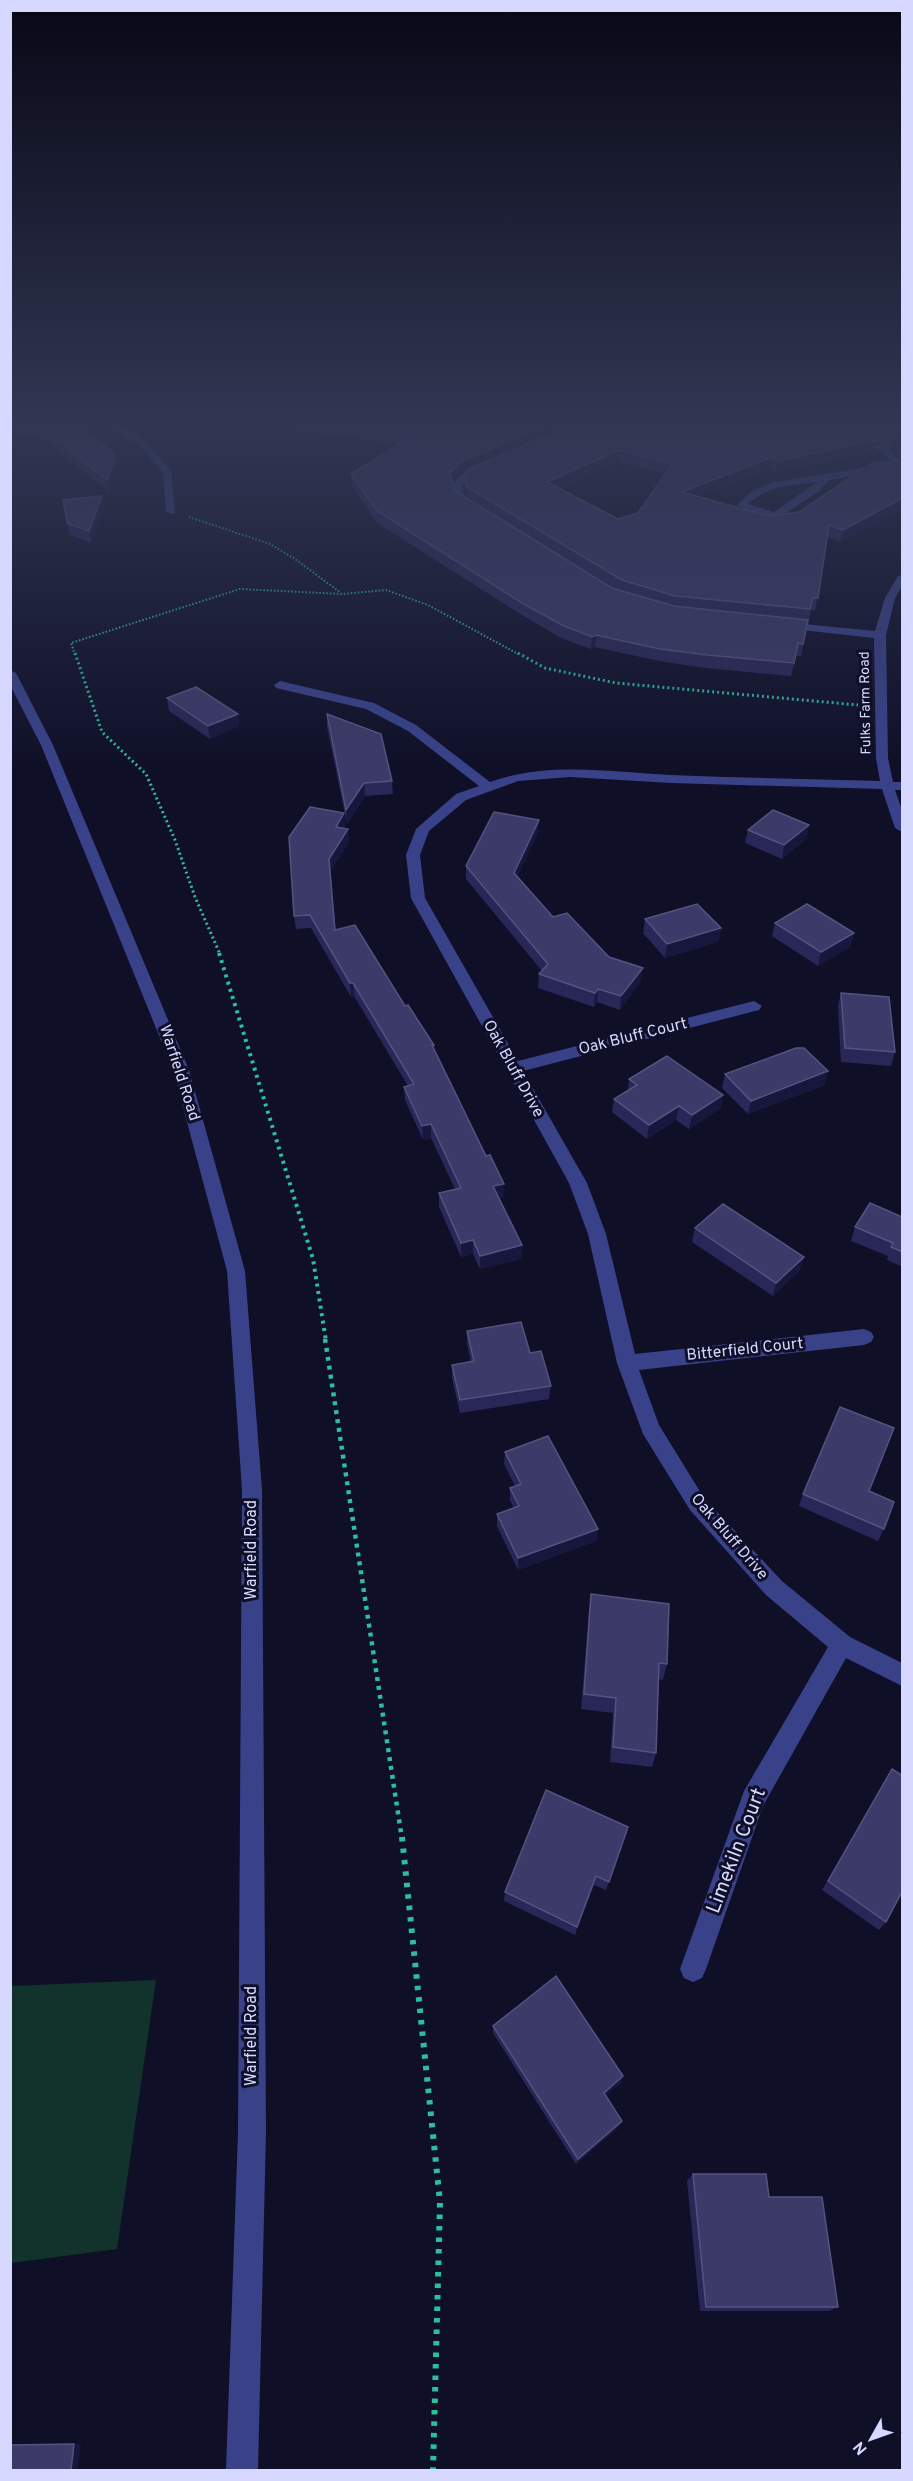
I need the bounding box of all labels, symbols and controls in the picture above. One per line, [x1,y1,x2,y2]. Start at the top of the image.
street label: Fulks Farm Road [857,651,875,755]
street label: Oak Bluff Court [577,1014,689,1060]
street label: Oak Bluff Drive [478,1017,548,1121]
street label: Warfield Road [154,1022,204,1124]
street label: Bitterfield Court [686,1334,804,1366]
street label: Oak Bluff Drive [686,1490,772,1584]
street label: Warfield Road [242,1500,262,1600]
street label: Limekiln Court [701,1785,773,1917]
street label: Warfield Road [242,1986,262,2086]
north arrow [841,2409,901,2469]
text: N [850,2437,872,2458]

